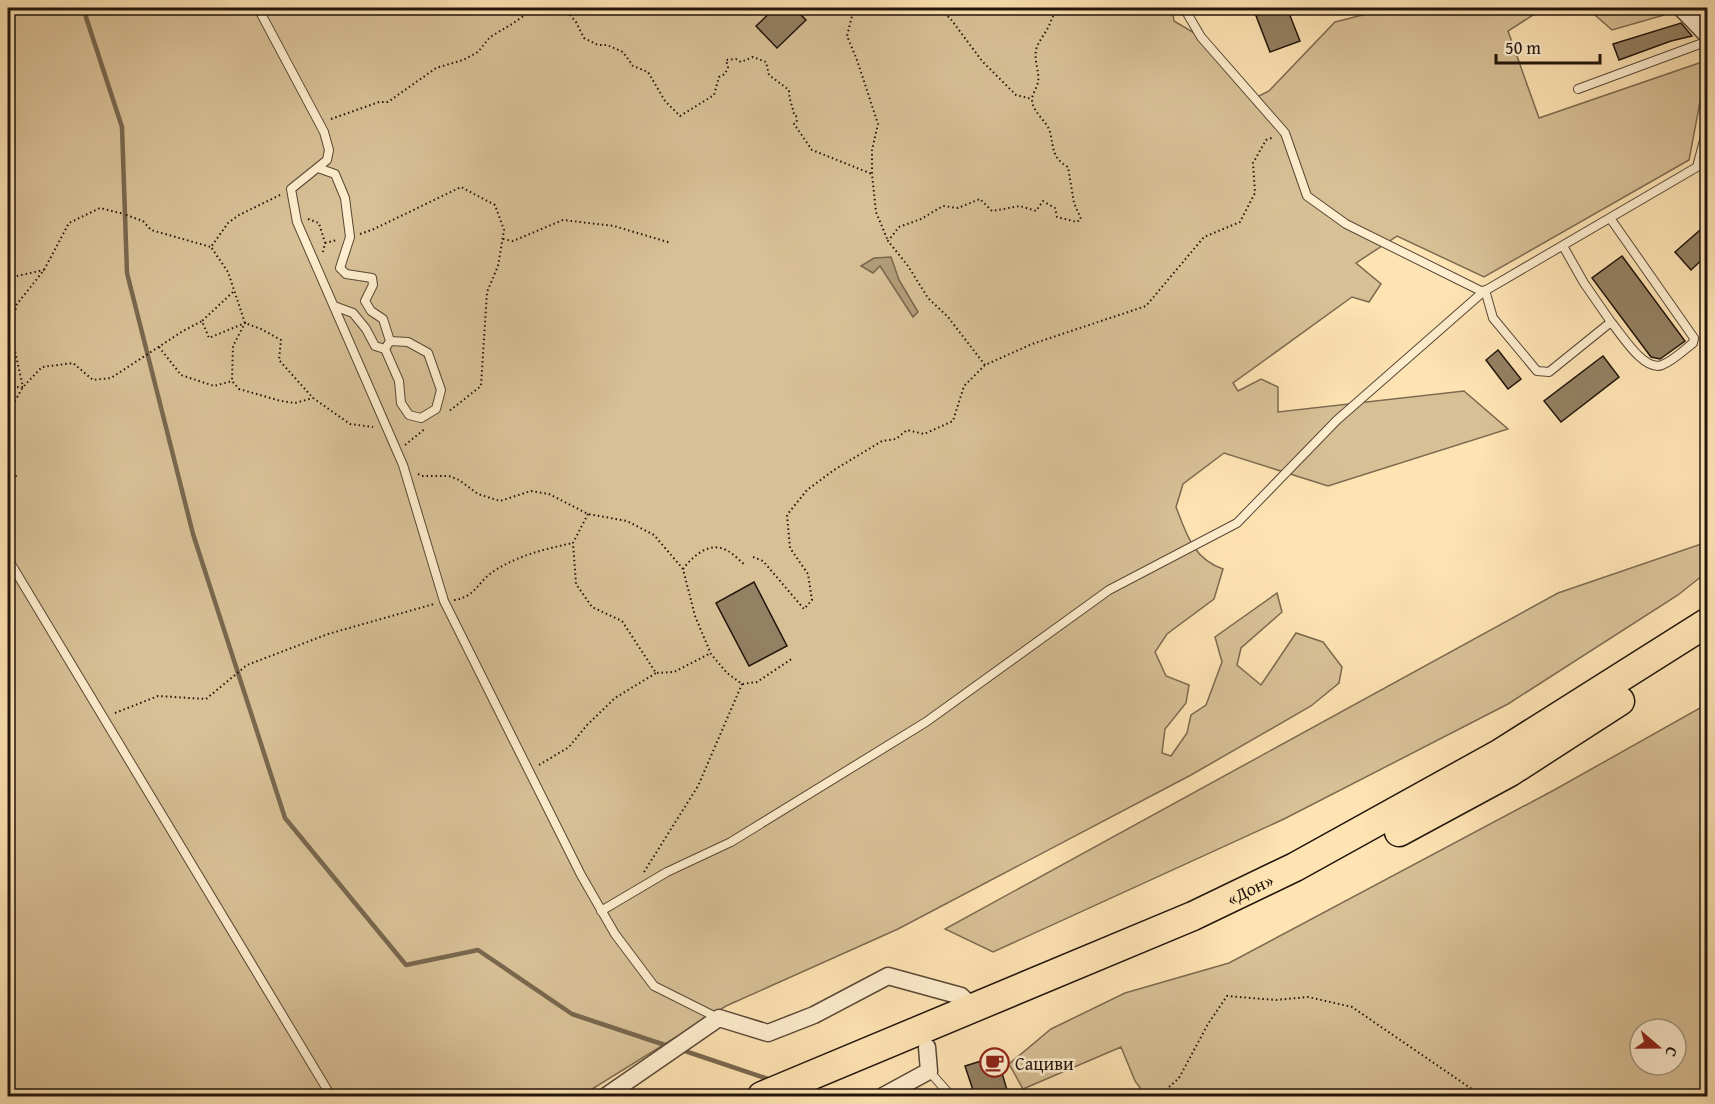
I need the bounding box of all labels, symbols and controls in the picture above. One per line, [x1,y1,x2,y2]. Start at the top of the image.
scale bar [1496,27,1600,65]
text: 50 m [1505,34,1541,61]
street label: «Дон» [1222,866,1278,912]
north arrow [1628,1017,1688,1077]
text: С [1659,1044,1685,1060]
cafe icon: Сациви [978,1047,1010,1079]
place label: Сациви [1015,1050,1074,1077]

